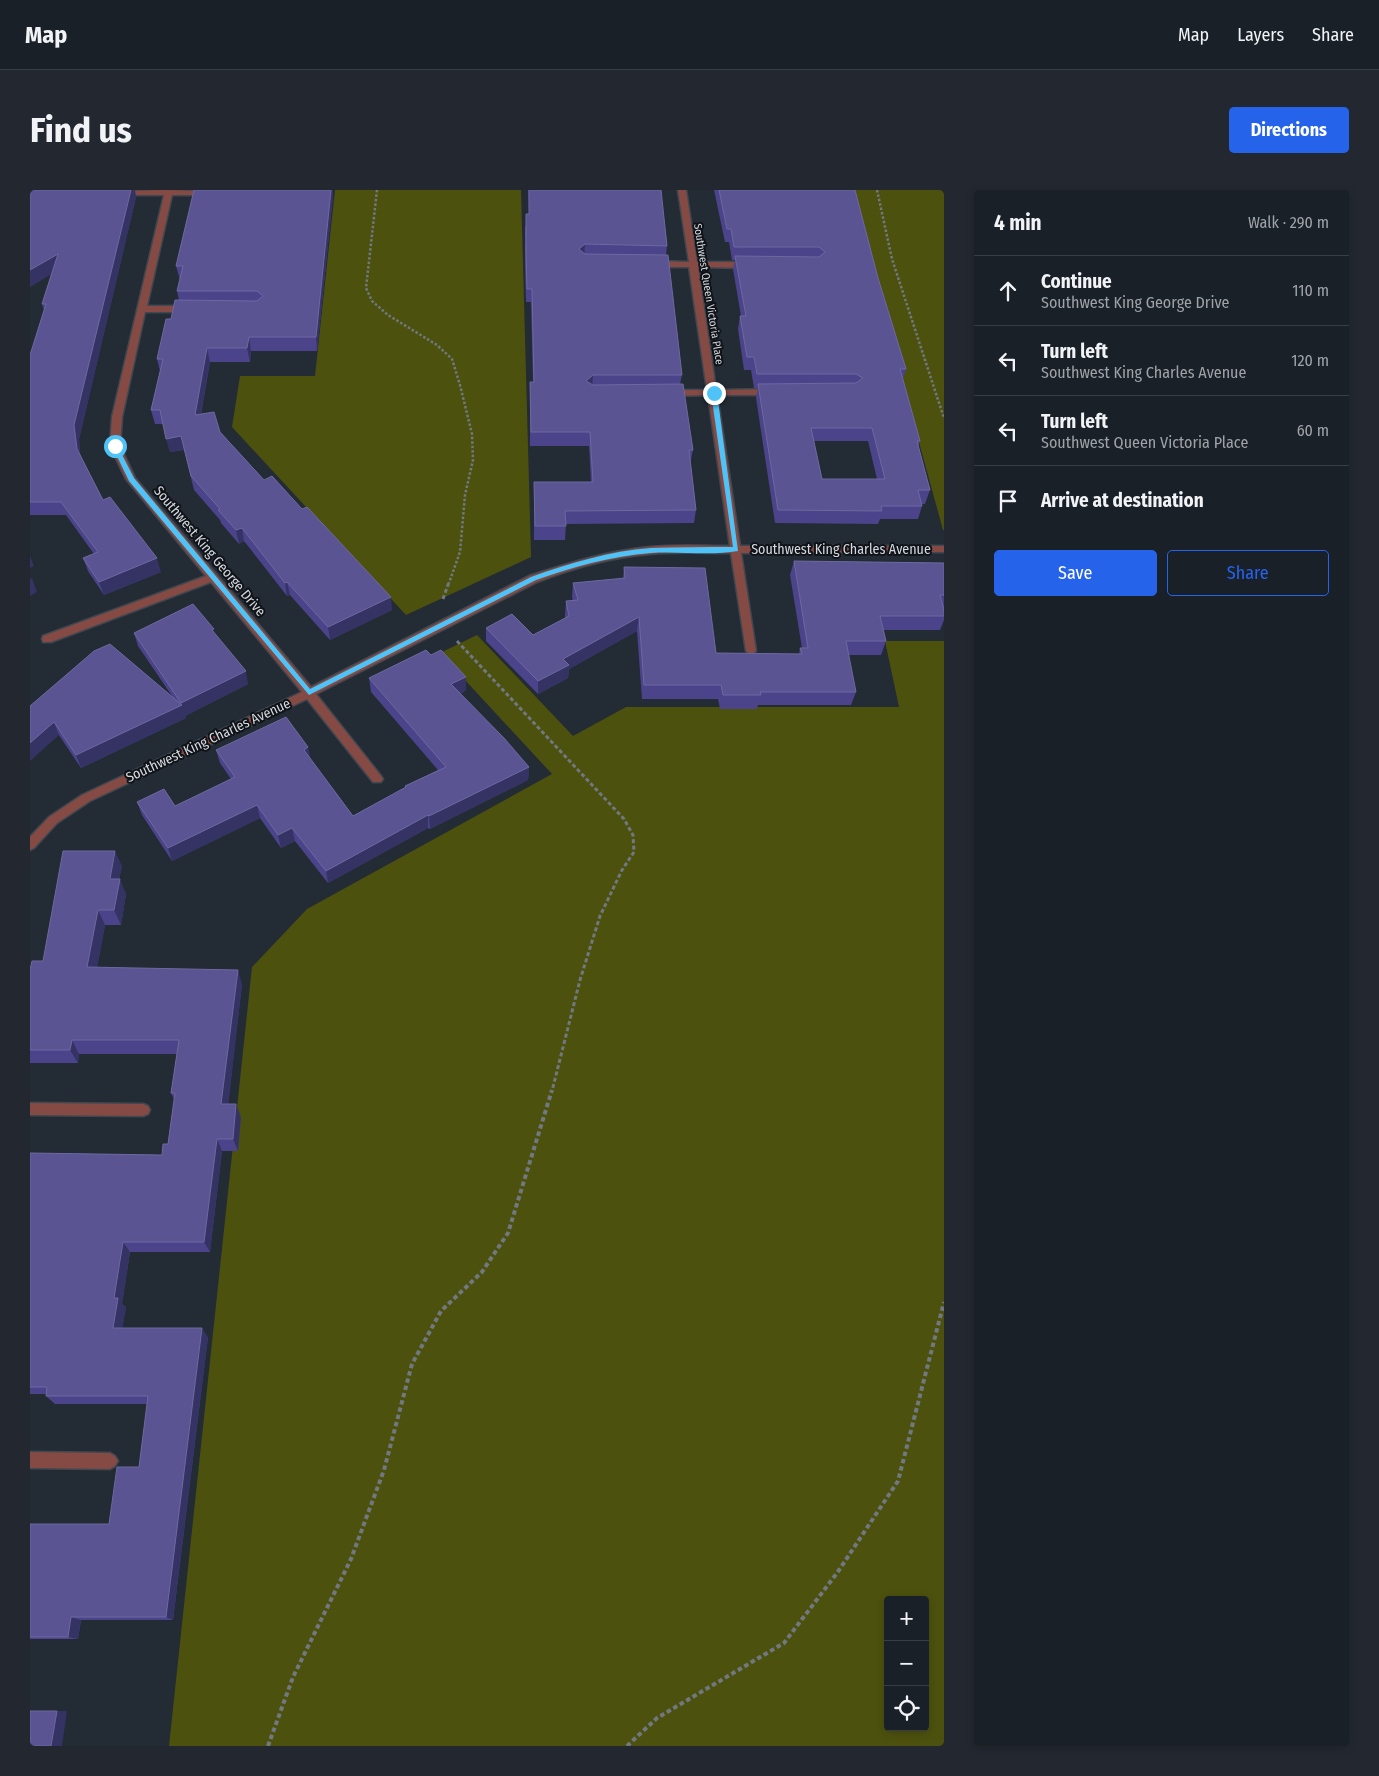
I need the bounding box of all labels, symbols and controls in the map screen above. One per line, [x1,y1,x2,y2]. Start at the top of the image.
text: Map [25,21,67,49]
text: Map [1178,24,1209,46]
text: Layers [1237,24,1284,46]
text: Share [1312,24,1354,46]
button: Directions [1229,107,1349,153]
text: Find us [30,109,132,151]
text: 4 min [994,210,1042,236]
text: Walk · 290 m [1248,213,1329,232]
street label: Southwest Queen Victoria Place [691,223,726,365]
text: Continue [1041,270,1112,293]
icon: ahead [994,277,1022,305]
text: 110 m [1292,281,1329,300]
text: Southwest King George Drive [1041,293,1229,312]
text: Turn left [1041,340,1108,363]
icon: left [994,347,1022,375]
text: 120 m [1291,351,1329,370]
text: Southwest King Charles Avenue [1041,363,1246,382]
route end [703,382,726,405]
text: Turn left [1041,410,1108,433]
icon: left [994,417,1022,445]
text: 60 m [1297,421,1329,440]
text: Southwest Queen Victoria Place [1041,433,1248,452]
route start [104,435,127,458]
street label: Southwest King George Drive [150,483,269,620]
icon: arrive [994,487,1022,515]
text: Arrive at destination [1041,489,1204,512]
street label: Southwest King Charles Avenue [751,541,931,558]
button: Save [994,550,1157,596]
button: Share [1167,550,1329,596]
street label: Southwest King Charles Avenue [123,695,293,786]
map controls [884,1596,929,1731]
button: + [884,1596,929,1641]
button: − [884,1641,929,1686]
button: locate [884,1686,929,1731]

